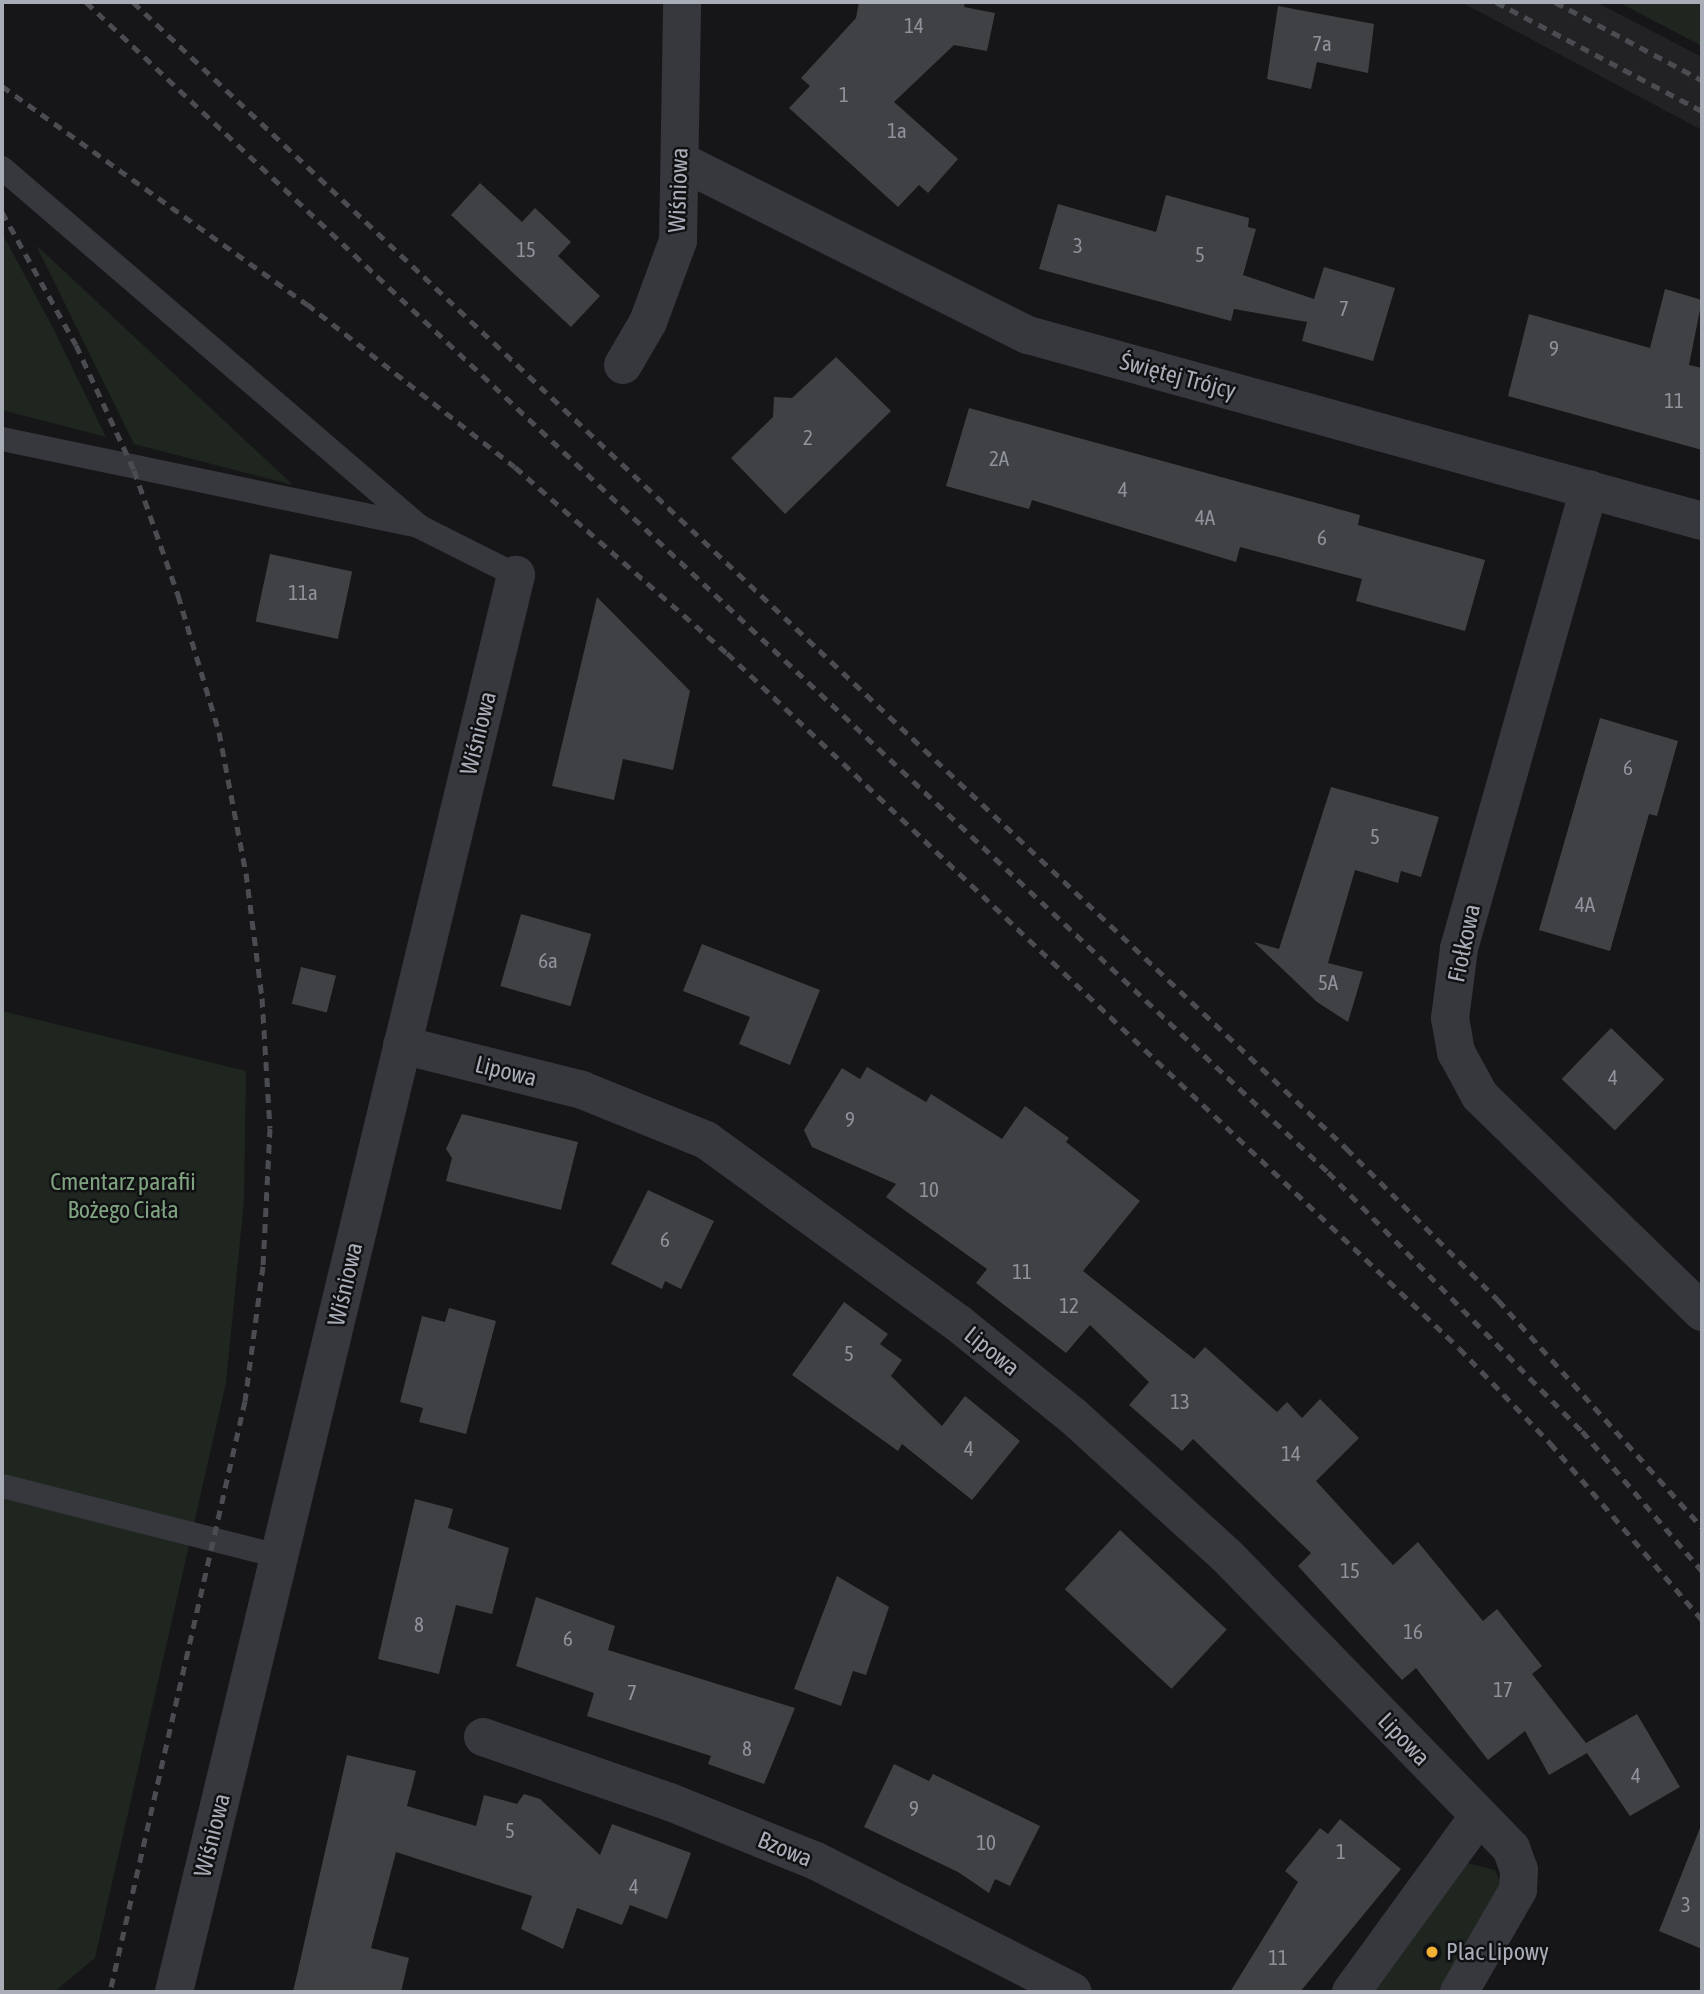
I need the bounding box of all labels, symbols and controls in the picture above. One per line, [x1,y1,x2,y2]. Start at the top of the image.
house number: 14 [904,12,924,38]
house number: 7a [1312,30,1332,56]
house number: 1 [839,81,849,107]
house number: 1a [887,117,907,143]
street label: Wiśniowa [662,147,694,233]
house number: 3 [1073,232,1083,258]
house number: 15 [516,236,536,262]
house number: 5 [1195,241,1205,267]
house number: 7 [1339,295,1349,321]
house number: 9 [1549,335,1559,361]
street label: Świętej Trójcy [1117,347,1239,405]
house number: 11 [1664,387,1684,413]
house number: 2 [803,424,813,450]
house number: 2A [989,445,1009,471]
house number: 4 [1118,476,1128,502]
house number: 4A [1195,504,1215,530]
house number: 6 [1317,524,1327,550]
house number: 11a [288,579,318,605]
street label: Wiśniowa [454,688,502,778]
house number: 6 [1623,754,1633,780]
house number: 5 [1370,823,1380,849]
house number: 4A [1575,891,1595,917]
street label: Fiołkowa [1442,901,1486,985]
house number: 6a [538,947,558,973]
house number: 5A [1318,969,1338,995]
street label: Lipowa [472,1049,540,1093]
house number: 4 [1608,1064,1618,1090]
house number: 9 [845,1106,855,1132]
park label: Cmentarz parafii Bożego Ciała [50,1168,196,1224]
house number: 10 [919,1176,939,1202]
house number: 6 [660,1226,670,1252]
street label: Wiśniowa [321,1239,369,1329]
house number: 11 [1012,1258,1032,1284]
house number: 12 [1059,1292,1079,1318]
street label: Lipowa [959,1320,1025,1382]
house number: 5 [844,1340,854,1366]
house number: 13 [1170,1388,1190,1414]
house number: 4 [964,1435,974,1461]
house number: 14 [1281,1440,1301,1466]
house number: 15 [1340,1557,1360,1583]
house number: 8 [414,1611,424,1637]
house number: 16 [1403,1618,1423,1644]
house number: 6 [563,1625,573,1651]
house number: 17 [1493,1676,1513,1702]
house number: 7 [627,1679,637,1705]
street label: Lipowa [1372,1707,1436,1771]
house number: 8 [742,1735,752,1761]
house number: 4 [1631,1762,1641,1788]
street label: Wiśniowa [188,1790,236,1880]
house number: 9 [909,1795,919,1821]
house number: 5 [505,1817,515,1843]
street label: Bzowa [754,1825,816,1873]
house number: 10 [976,1829,996,1855]
house number: 1 [1336,1838,1346,1864]
house number: 4 [629,1873,639,1899]
house number: 3 [1681,1891,1691,1917]
place label: Plac Lipowy [1446,1938,1549,1966]
house number: 11 [1268,1944,1288,1970]
marker: Plac Lipowy [1424,1944,1440,1960]

